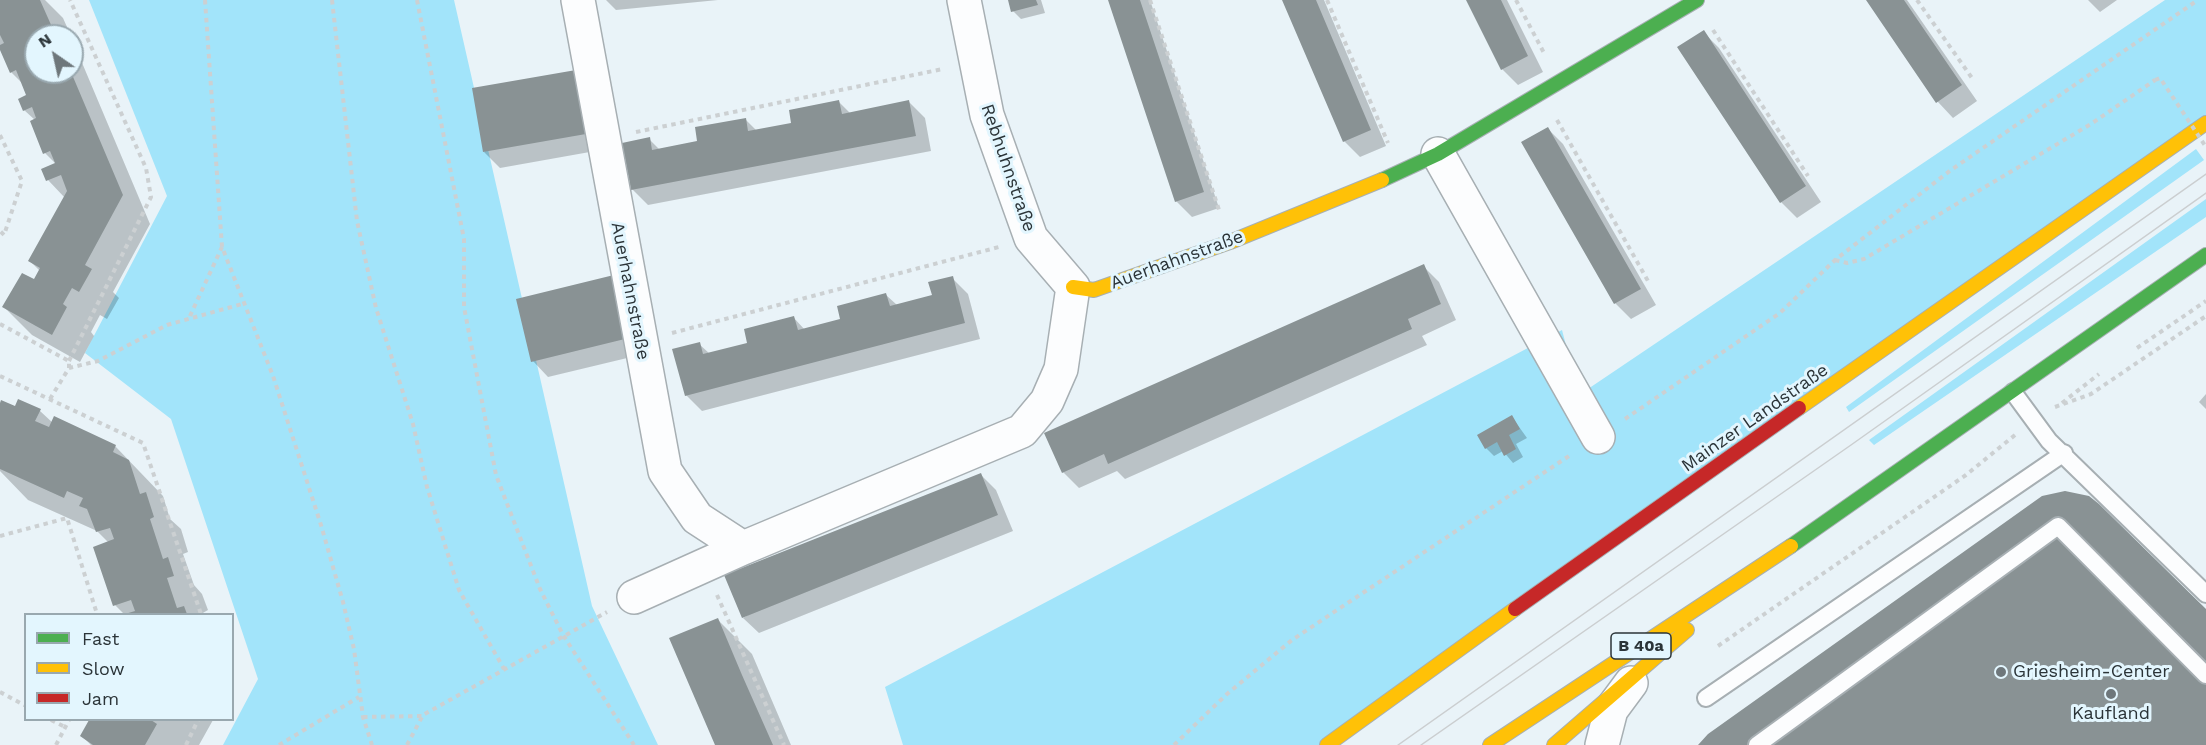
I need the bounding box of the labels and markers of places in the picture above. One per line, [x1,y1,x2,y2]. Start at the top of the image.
place label: Griesheim-Center [2013,661,2170,683]
marker: Griesheim-Center [1994,665,2008,679]
marker: Kaufland [2104,687,2118,701]
place label: Kaufland [2072,703,2150,725]

